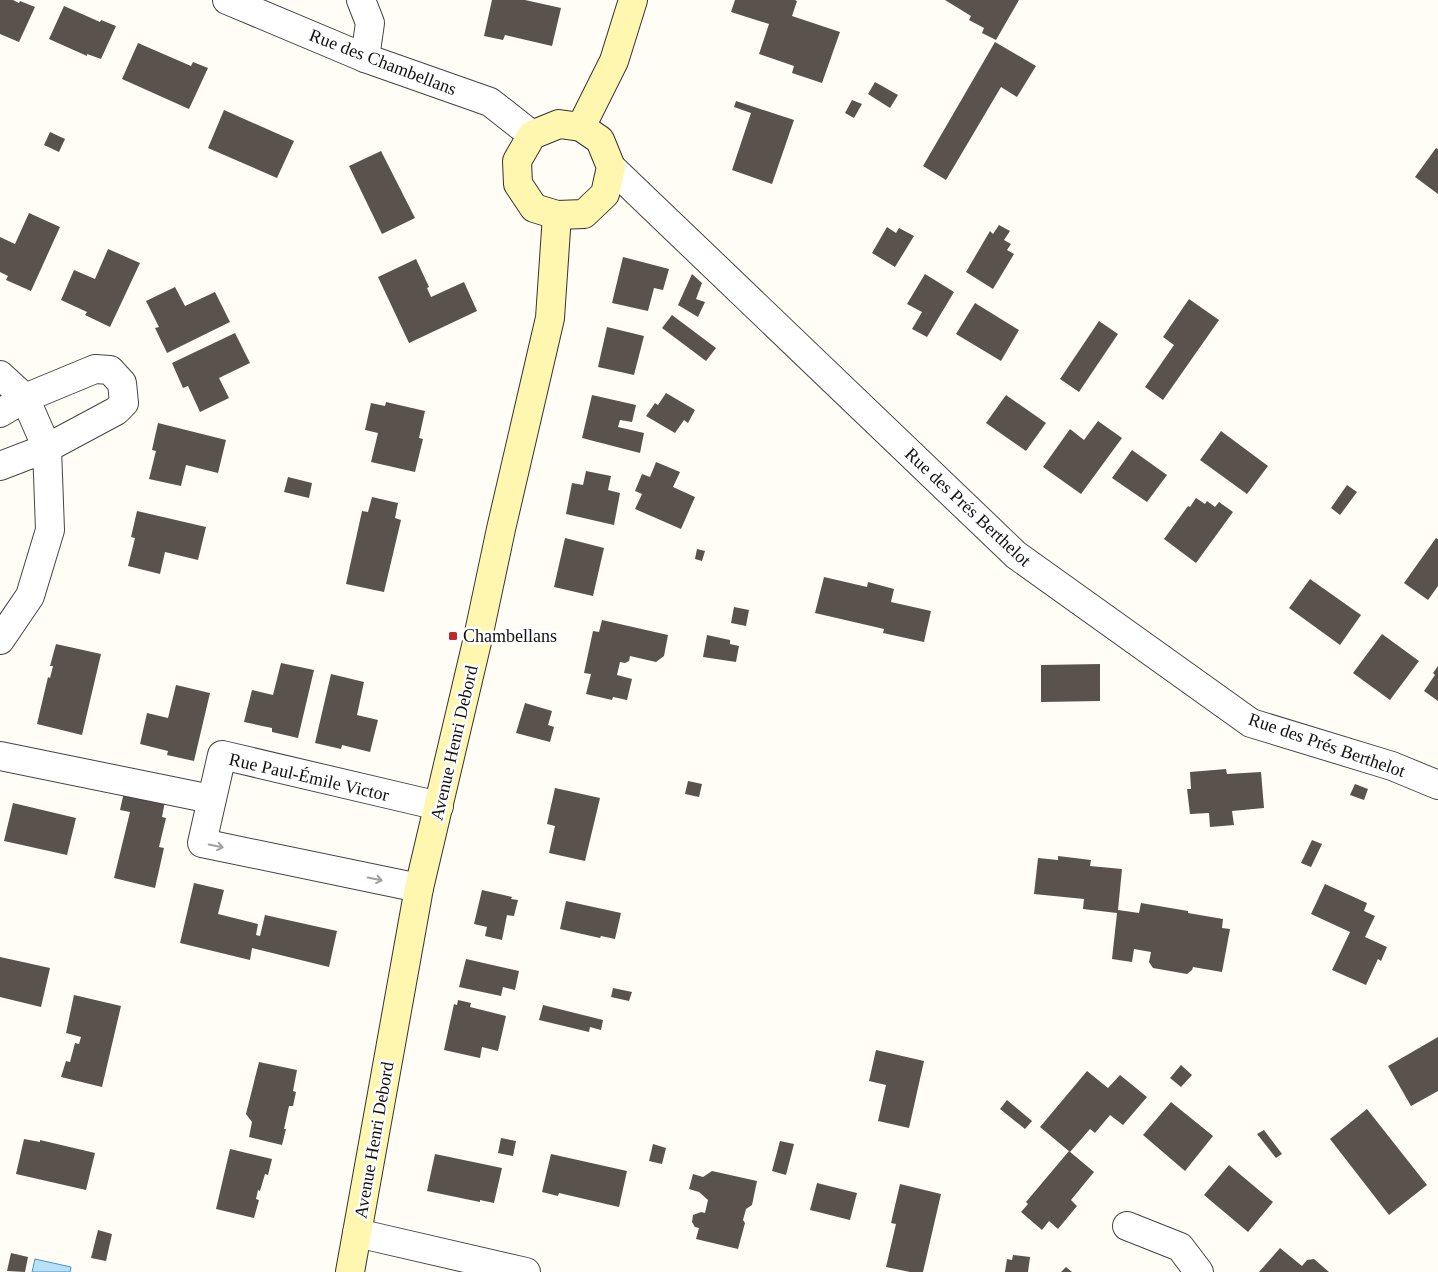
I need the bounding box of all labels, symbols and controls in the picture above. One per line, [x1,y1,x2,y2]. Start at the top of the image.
street label: Rue des Chambellans [307,25,459,99]
street label: Rue des Prés Berthelot [901,444,1035,570]
place label: Chambellans [463,626,557,646]
marker: Chambellans [447,630,459,642]
street label: Avenue Henri Debord [426,663,482,823]
street label: Rue des Prés Berthelot [1246,709,1408,781]
street label: Rue Paul-Émile Victor [227,748,391,805]
one-way arrow [208,842,224,851]
one-way arrow [367,875,383,884]
street label: Avenue Henri Debord [350,1060,398,1220]

